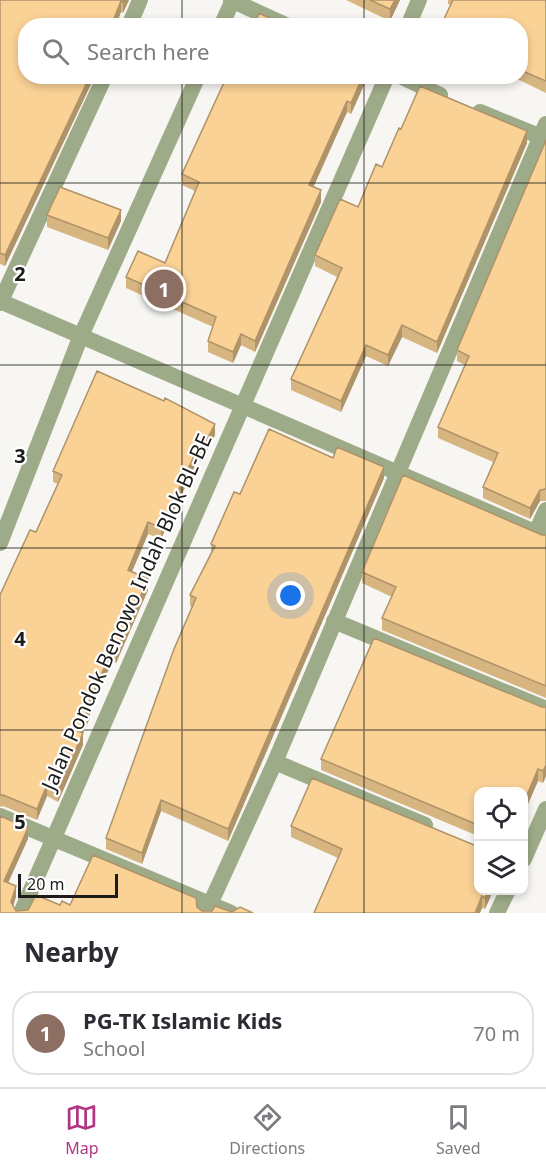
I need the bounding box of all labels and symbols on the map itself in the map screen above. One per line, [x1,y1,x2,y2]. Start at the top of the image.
text: 2 [14,260,26,287]
pin: 1 [144,266,184,312]
street label: Jalan Pondok Benowo Indah Blok BL-BE [34,429,218,796]
text: 3 [14,442,26,469]
your location [276,581,305,610]
text: 4 [14,625,26,652]
text: 5 [14,808,26,835]
scale bar [18,871,118,898]

